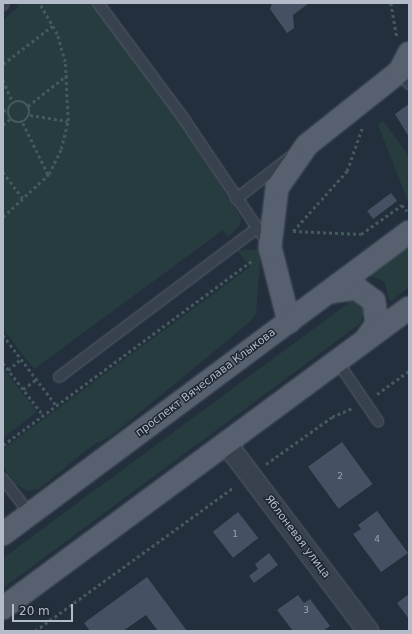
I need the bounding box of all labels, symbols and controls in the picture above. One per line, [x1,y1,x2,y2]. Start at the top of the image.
street label: проспект Вячеслава Клыкова [134,326,278,440]
house number: 2 [337,471,343,481]
street label: Яблоневая улица [262,493,332,581]
house number: 1 [232,529,238,539]
house number: 4 [374,534,380,544]
scale bar [14,596,75,622]
text: 20 m [19,604,50,618]
house number: 3 [303,605,309,615]

